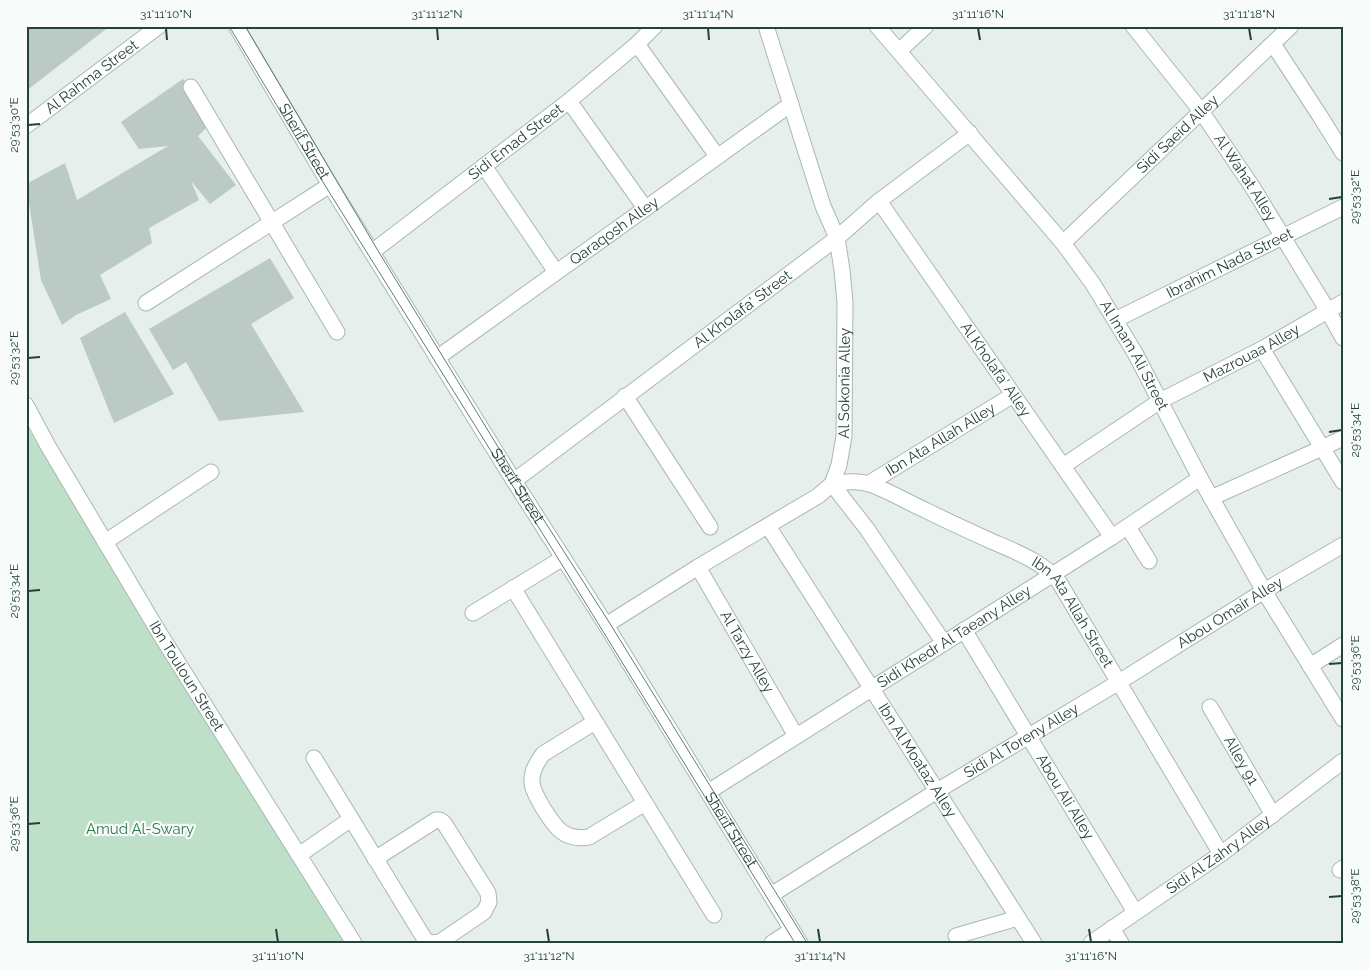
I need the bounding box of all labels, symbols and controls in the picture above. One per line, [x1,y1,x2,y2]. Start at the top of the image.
text: 31°11'10"N [140,7,192,21]
text: 31°11'12"N [412,7,462,21]
text: 31°11'14"N [682,7,734,21]
text: 31°11'16"N [952,7,1004,21]
text: 31°11'18"N [1223,7,1275,21]
street label: Al Rahma Street [41,36,142,117]
street label: Sidi Saeid Alley [1133,91,1222,177]
text: 29°53'30"E [7,97,21,153]
street label: Sherif Street [275,100,334,183]
street label: Sidi Emad Street [465,100,567,184]
street label: Al Wahat Alley [1210,131,1280,225]
text: 29°53'32"E [1348,170,1362,224]
street label: Qaraqosh Alley [566,193,662,269]
street label: Ibrahim Nada Street [1164,224,1296,302]
street label: Al Kholafa' Street [690,266,795,352]
street label: Al Imam Ali Street [1096,297,1172,413]
street label: Al Kholafa' Alley [957,319,1035,420]
street label: Mazrouaa Alley [1201,320,1303,386]
street label: Al Sokonia Alley [835,328,854,439]
text: 29°53'32"E [7,331,21,385]
street label: Ibn Ata Allah Alley [882,399,999,480]
text: 29°53'34"E [1348,403,1362,457]
street label: Sherif Street [487,445,548,527]
street label: Ibn Ata Allah Street [1028,553,1117,671]
text: 29°53'34"E [7,564,21,618]
street label: Abou Omair Alley [1174,573,1286,652]
street label: Sidi Khedr Al Taeany Alley [874,581,1034,692]
street label: Al Tarzy Alley [716,608,778,696]
street label: Ibn Touloun Street [145,618,228,734]
text: 29°53'36"E [1348,635,1362,691]
street label: Sidi Al Toreny Alley [961,699,1082,782]
street label: Ibn Al Moataz Alley [874,700,961,821]
street label: Alley 91 [1220,733,1263,789]
street label: Abou Ali Alley [1032,751,1098,843]
street label: Sherif Street [701,789,761,871]
text: 29°53'36"E [7,796,21,852]
street label: Sidi Al Zahry Alley [1163,811,1274,898]
park label: Amud Al-Swary [86,820,194,838]
text: 29°53'38"E [1348,868,1362,924]
text: 31°11'10"N [252,949,304,963]
text: 31°11'12"N [524,949,574,963]
text: 31°11'14"N [794,949,846,963]
text: 31°11'16"N [1065,949,1117,963]

